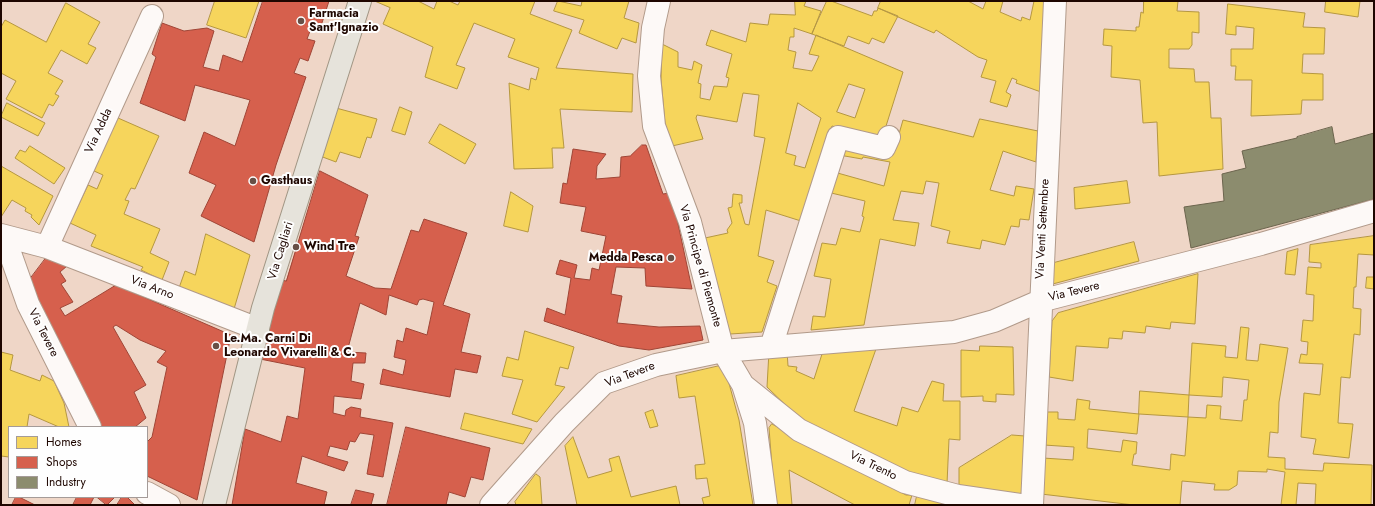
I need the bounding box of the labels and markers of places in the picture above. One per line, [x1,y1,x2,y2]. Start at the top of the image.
place label: Farmacia Sant'Ignazio [309,7,379,35]
marker: Farmacia Sant'Ignazio [296,16,306,26]
place label: Gasthaus [261,174,312,188]
marker: Gasthaus [248,176,258,186]
place label: Wind Tre [304,240,355,254]
marker: Wind Tre [291,242,301,252]
place label: Medda Pesca [589,251,663,265]
marker: Medda Pesca [666,253,676,263]
place label: Le.Ma. Carni Di Leonardo Vivarelli & C. [224,332,355,360]
marker: Le.Ma. Carni Di Leonardo Vivarelli & C. [211,341,221,351]

